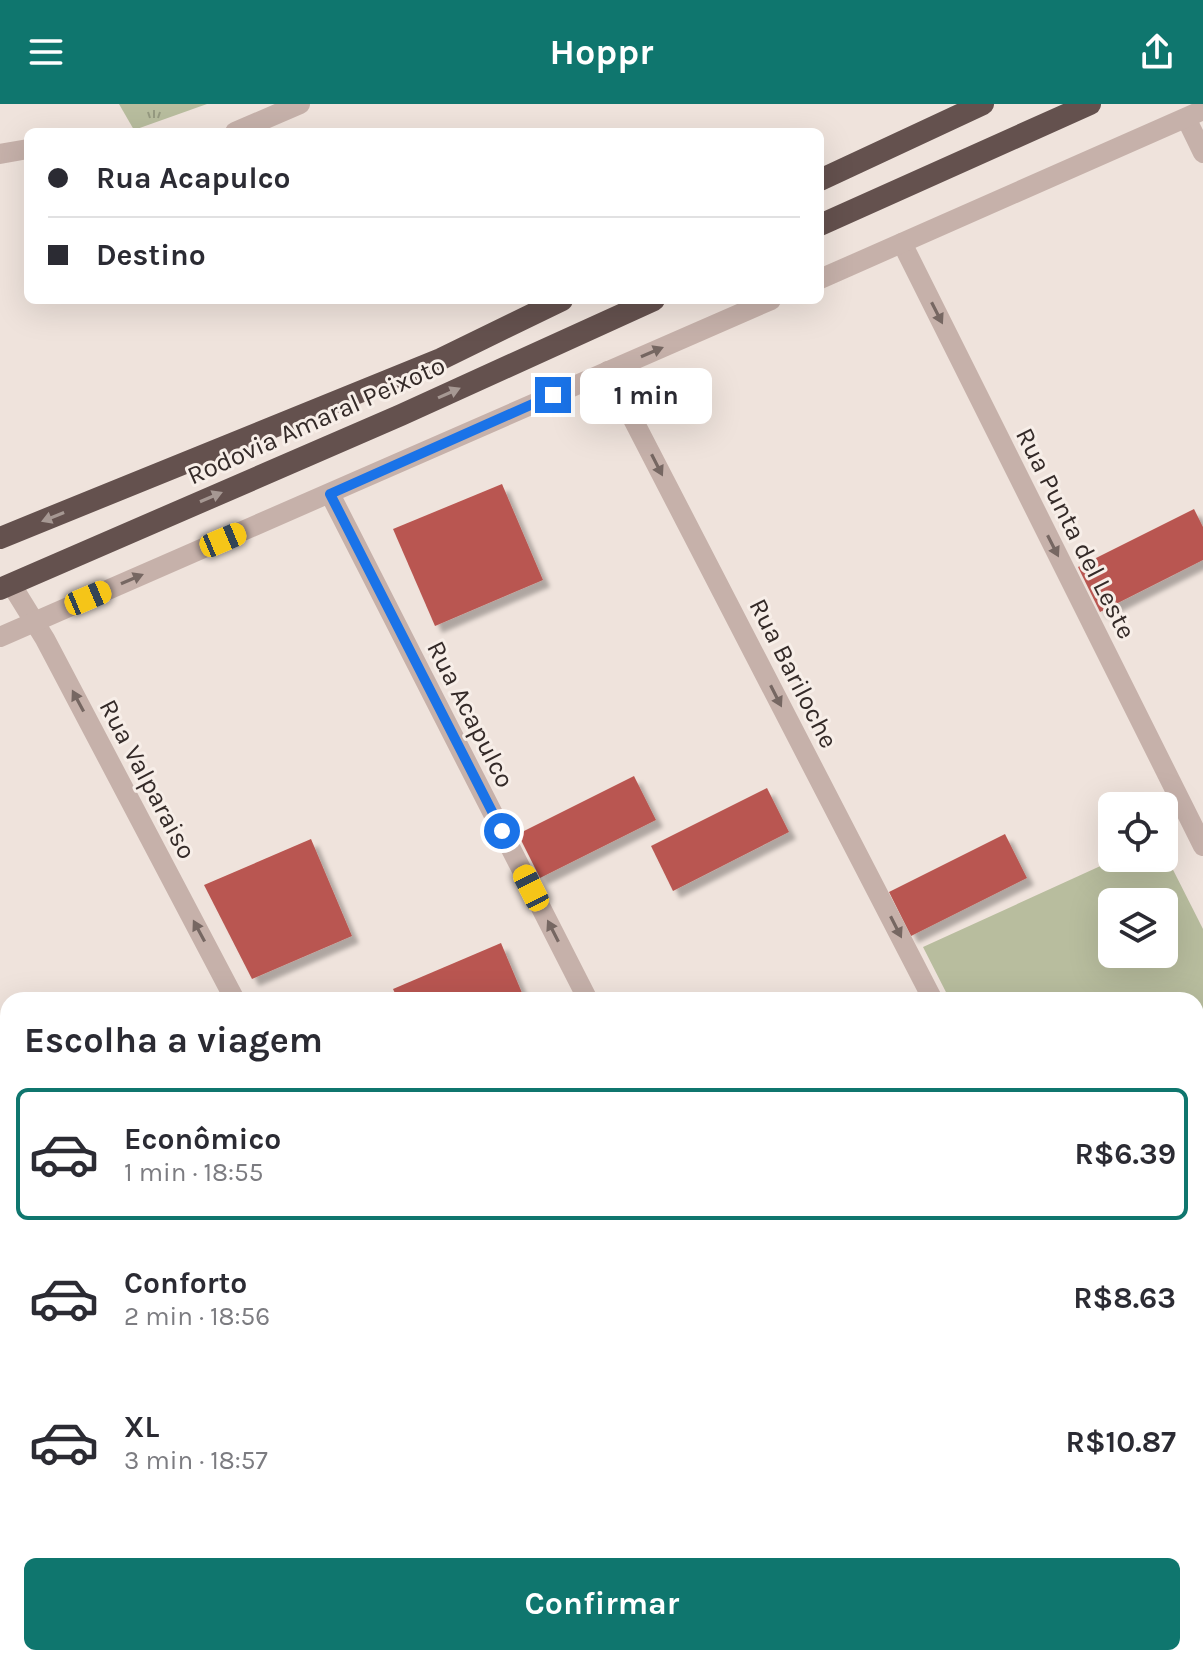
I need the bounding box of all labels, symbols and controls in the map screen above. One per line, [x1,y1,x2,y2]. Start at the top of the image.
icon: menu [24,30,68,74]
icon: share [1135,30,1179,74]
text: Hoppr [550,31,653,73]
text: Rua Acapulco [96,160,291,196]
text: Destino [96,237,206,273]
one-way arrow [930,302,943,325]
one-way arrow [640,345,664,358]
street label: Rodovia Amaral Peixoto [183,350,450,491]
callout: 1 min [581,367,713,423]
route end [535,377,571,413]
text: 1 min [613,380,679,411]
one-way arrow [438,386,461,400]
street label: Rua Punta del Leste [1009,422,1142,644]
one-way arrow [650,453,663,476]
one-way arrow [199,491,223,504]
one-way arrow [41,511,65,524]
car [196,520,250,560]
one-way arrow [1046,534,1060,557]
one-way arrow [120,573,144,586]
car [61,578,115,618]
street label: Rua Bariloche [743,593,845,753]
street label: Rua Acapulco [420,636,521,793]
one-way arrow [770,684,783,707]
one-way arrow [71,690,85,712]
street label: Rua Valparaiso [92,694,203,864]
map controls [1098,792,1178,968]
button: locate [1098,792,1178,872]
route start [484,813,520,849]
car [509,861,553,915]
button: layers [1098,888,1178,968]
one-way arrow [889,915,902,938]
one-way arrow [546,919,559,942]
one-way arrow [192,920,206,942]
text: Escolha a viagem [24,1019,323,1061]
icon: car [28,1118,100,1190]
text: Econômico [124,1121,281,1157]
text: R$6.39 [1074,1136,1176,1172]
text: 1 min · 18:55 [124,1157,263,1188]
icon: car [28,1262,100,1334]
text: Conforto [124,1265,247,1301]
text: R$8.63 [1073,1280,1176,1316]
text: 2 min · 18:56 [124,1301,270,1332]
icon: car [28,1406,100,1478]
text: XL [124,1409,159,1445]
text: R$10.87 [1066,1424,1176,1460]
text: 3 min · 18:57 [124,1445,268,1476]
button: Confirmar [24,1558,1180,1650]

